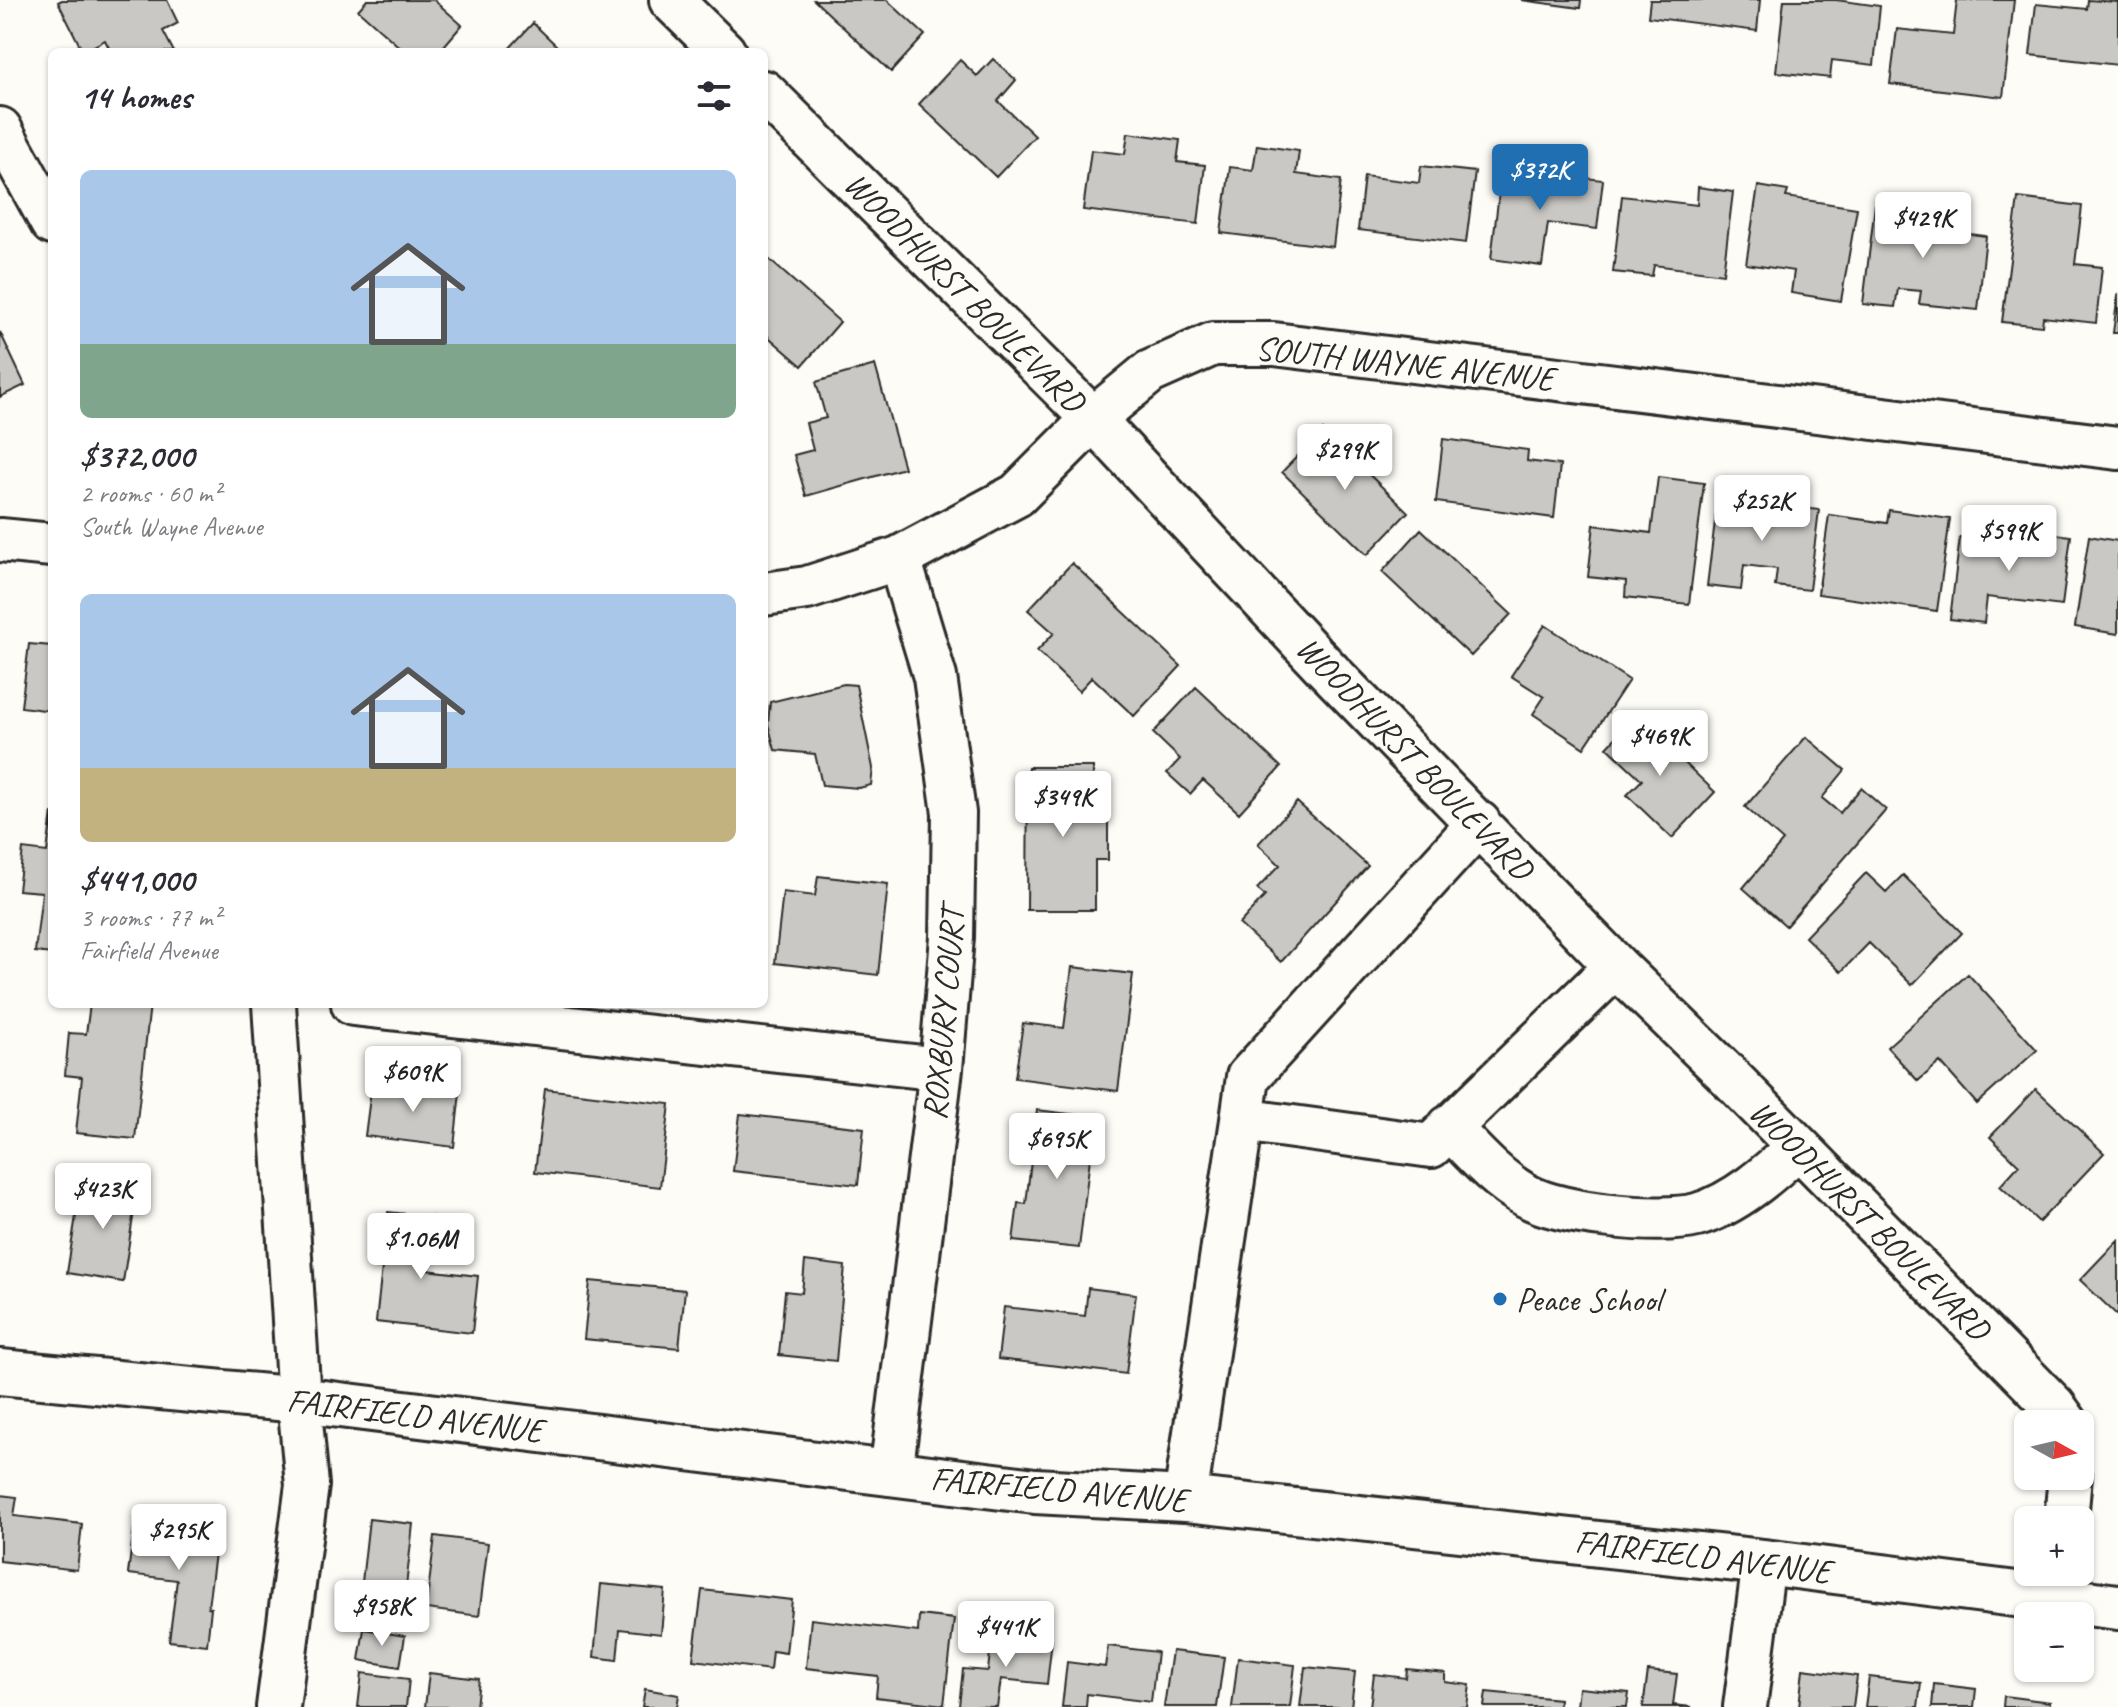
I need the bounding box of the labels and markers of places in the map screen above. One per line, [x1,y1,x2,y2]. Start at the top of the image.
pin: $372K [1484,144,1596,212]
pin: $429K [1867,192,1979,260]
pin: $299K [1289,424,1401,492]
pin: $252K [1706,475,1818,543]
pin: $599K [1953,505,2065,573]
pin: $469K [1604,710,1716,778]
pin: $349K [1007,771,1119,839]
pin: $609K [357,1046,469,1114]
pin: $695K [1001,1113,1113,1181]
pin: $423K [47,1163,159,1231]
pin: $1.06M [356,1213,486,1281]
place label: Peace School [1516,1278,1667,1321]
marker: Peace School [1491,1290,1509,1308]
pin: $295K [123,1504,235,1572]
pin: $958K [326,1580,438,1648]
pin: $441K [950,1601,1062,1669]

